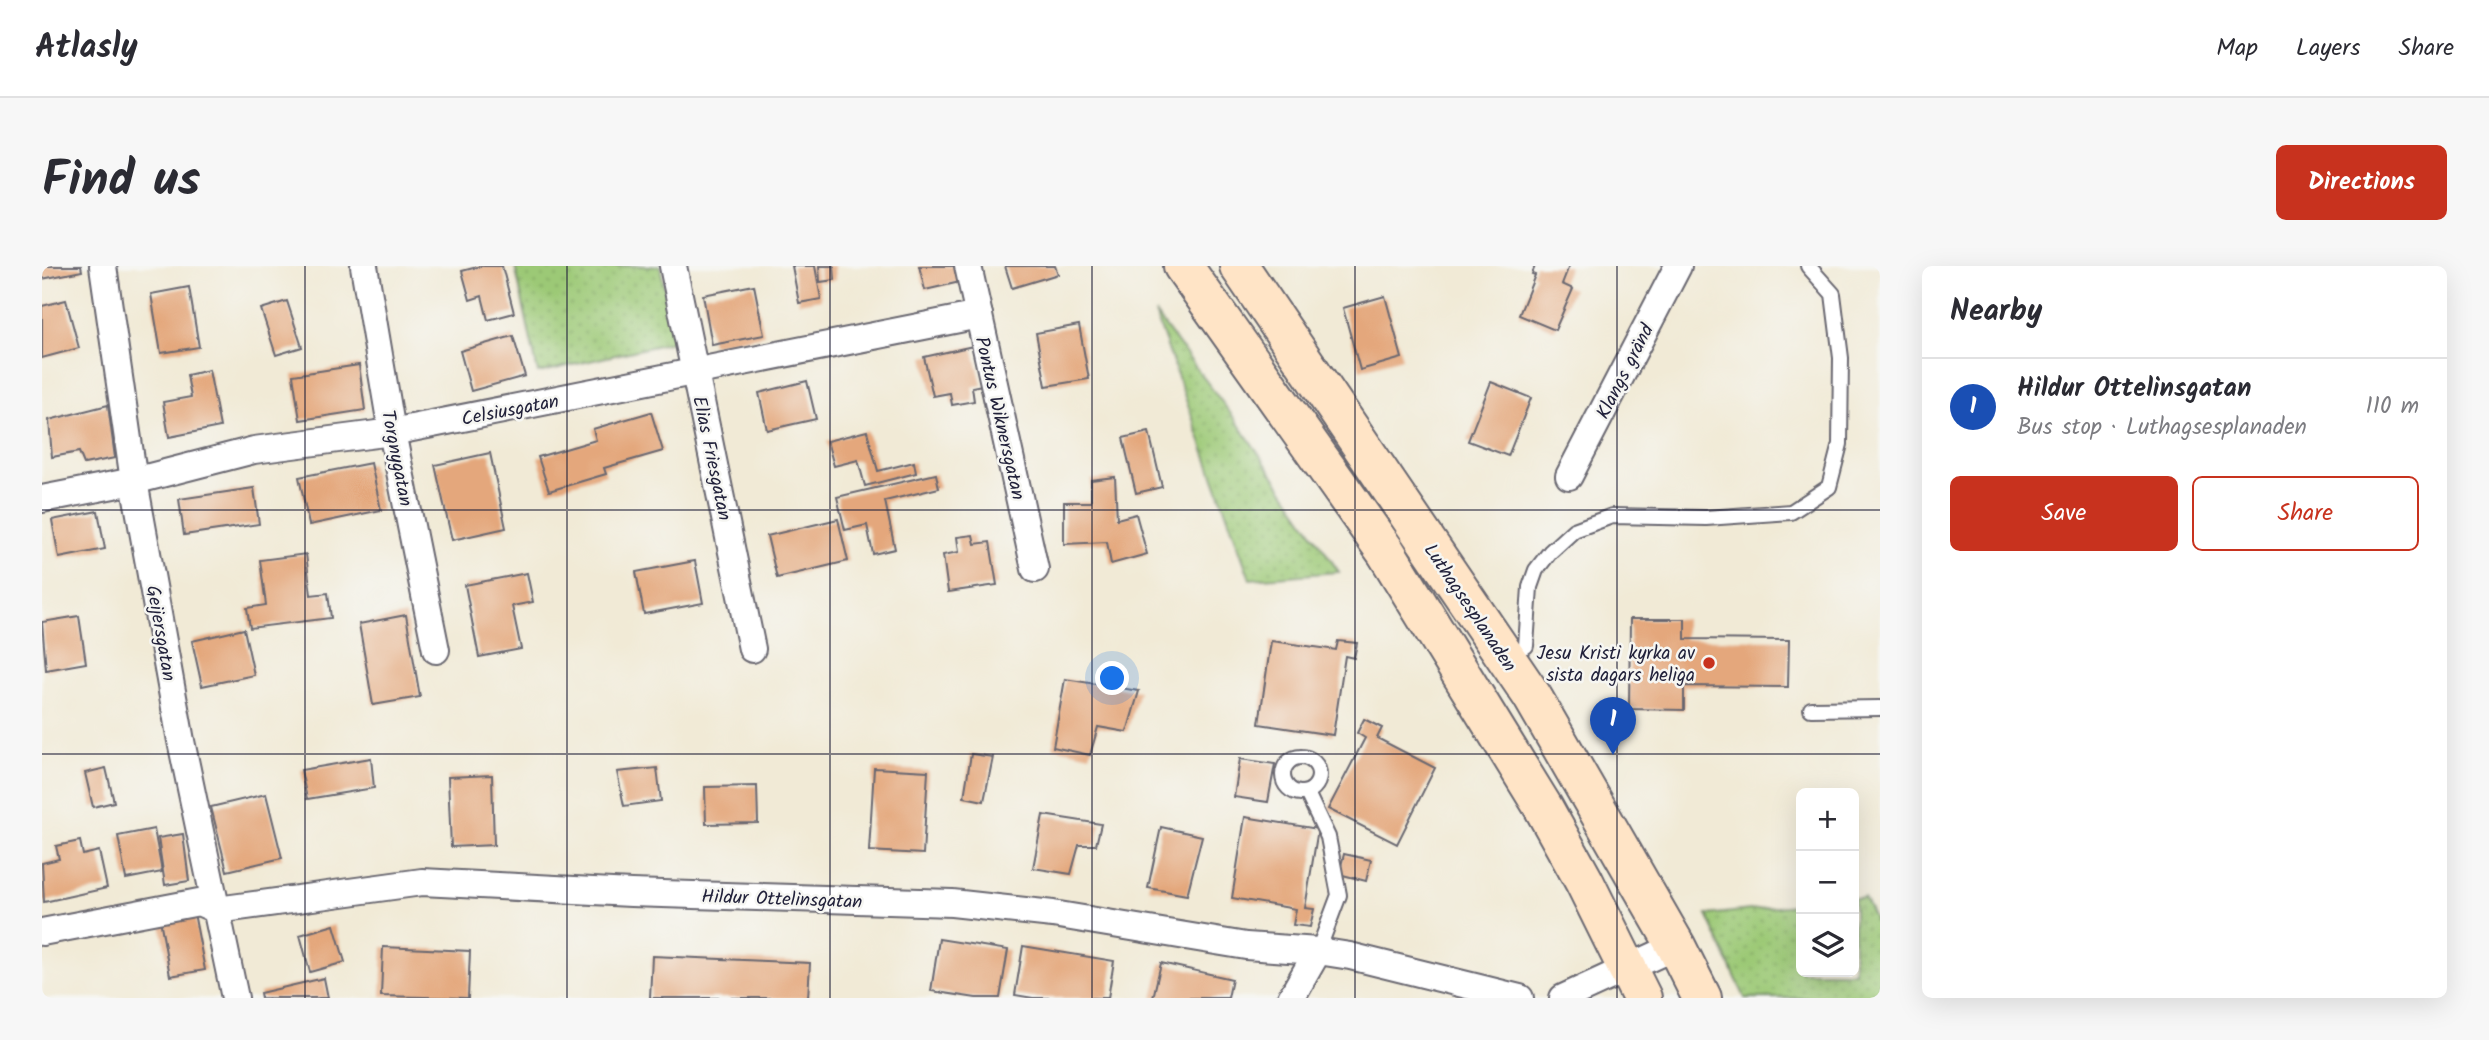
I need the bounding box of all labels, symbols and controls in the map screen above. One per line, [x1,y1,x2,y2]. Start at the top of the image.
text: Atlasly [35,22,138,75]
text: Map [2216,29,2258,68]
text: Layers [2296,29,2360,68]
text: Share [2398,29,2454,68]
text: Find us [42,143,200,221]
button: Directions [2276,145,2447,220]
text: Nearby [1950,288,2042,336]
street label: Klangs gränd [1589,319,1663,425]
street label: Pontus Wiknersgatan [966,334,1032,503]
text: Hildur Ottelinsgatan [2017,368,2251,410]
street label: Celsiusgatan [459,387,562,435]
text: 1 [1970,389,1976,425]
text: 110 m [2366,389,2419,425]
street label: Elias Friesgatan [683,393,739,523]
street label: Torgnygatan [372,408,420,509]
text: Bus stop · Luthagsesplanaden [2017,410,2307,446]
button: Save [1950,476,2178,551]
button: Share [2192,476,2419,551]
street label: Luthagsesplanaden [1415,538,1524,679]
street label: Geijersgatan [137,583,183,684]
place label: Jesu Kristi kyrka av sista dagars heliga [1537,639,1696,691]
marker: Jesu Kristi kyrka av sista dagars heliga [1701,655,1717,671]
your location [1095,661,1129,695]
pin: 1 [1590,697,1636,755]
map controls [1796,788,1859,977]
button: + [1796,788,1859,851]
button: − [1796,851,1859,914]
street label: Hildur Ottelinsgatan [701,882,863,918]
button: layers [1796,914,1859,977]

